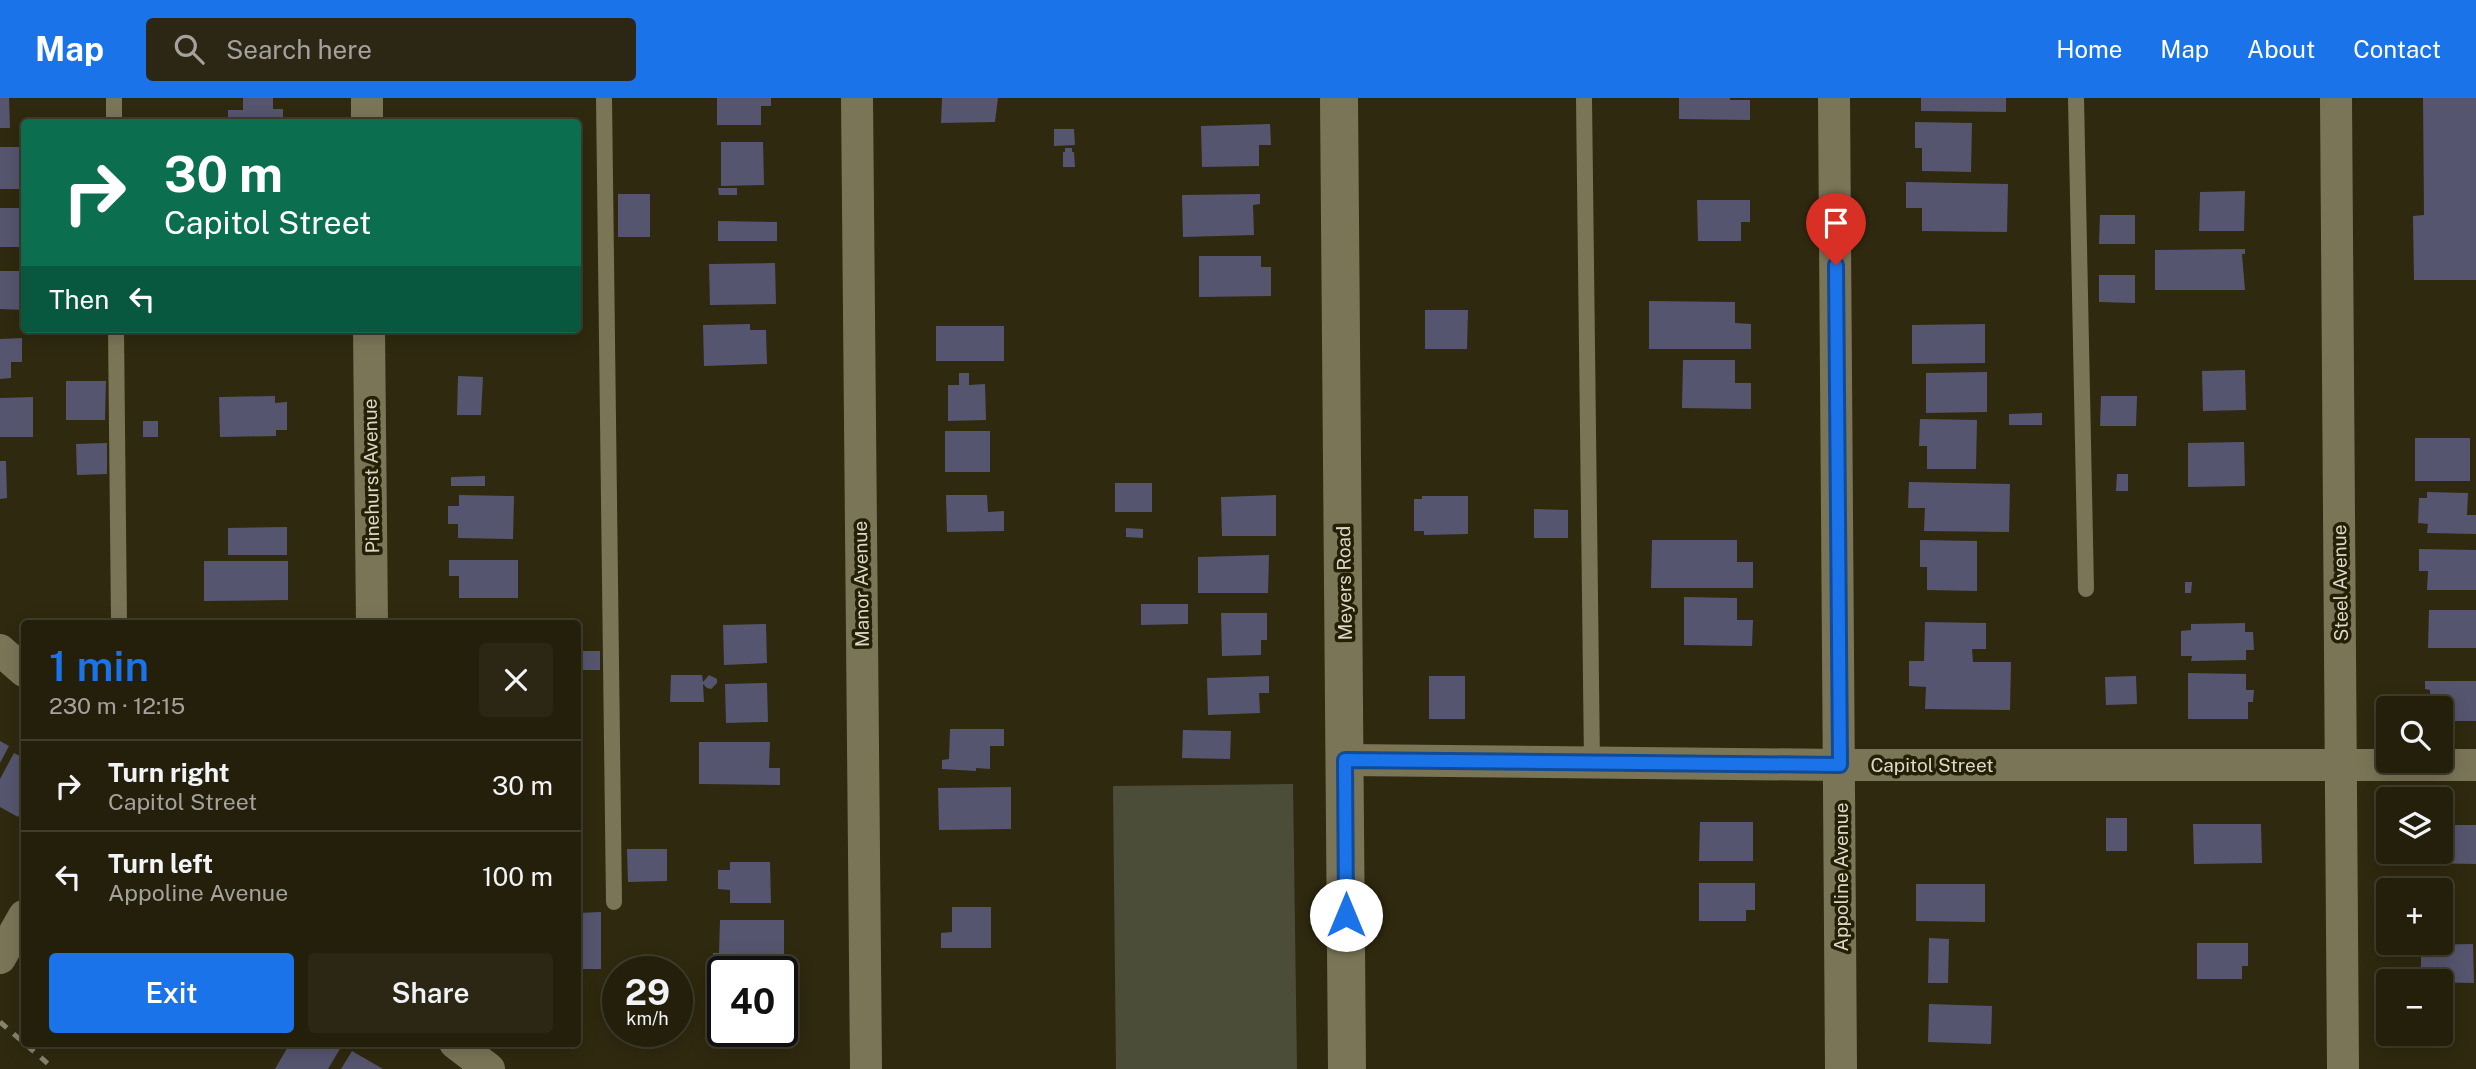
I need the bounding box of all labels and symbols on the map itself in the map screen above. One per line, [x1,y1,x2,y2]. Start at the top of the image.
pin [1806,193,1866,265]
street label: Pinehurst Avenue [359,398,383,554]
street label: Manor Avenue [849,521,873,647]
street label: Steel Avenue [2328,524,2352,642]
street label: Meyers Road [1332,526,1356,640]
street label: Capitol Street [1870,754,1994,776]
street label: Appoline Avenue [1830,803,1852,951]
position arrow [1309,878,1383,952]
speed limit sign: 40 [707,956,798,1047]

